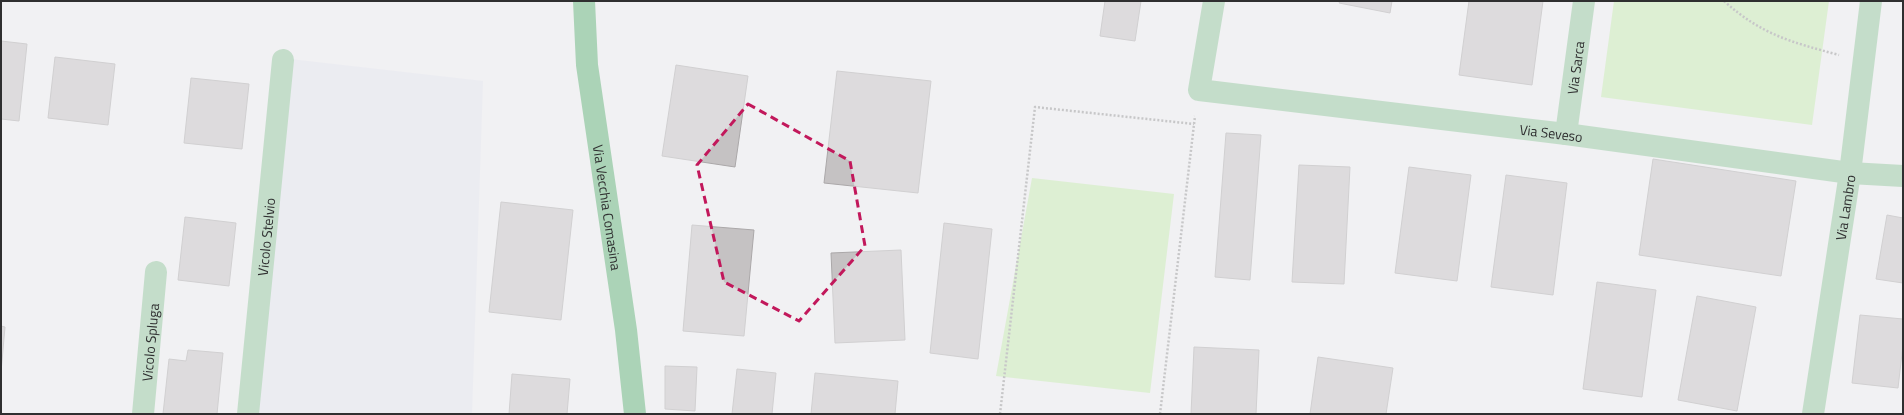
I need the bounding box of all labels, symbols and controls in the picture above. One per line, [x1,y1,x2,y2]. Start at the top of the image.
street label: Via Sarca [1561,40,1589,96]
street label: Via Seveso [1518,118,1584,147]
street label: Via Vecchia Comasina [588,143,628,272]
street label: Via Lambro [1829,173,1860,242]
street label: Vicolo Stelvio [251,197,280,277]
street label: Vicolo Spluga [136,302,164,382]

